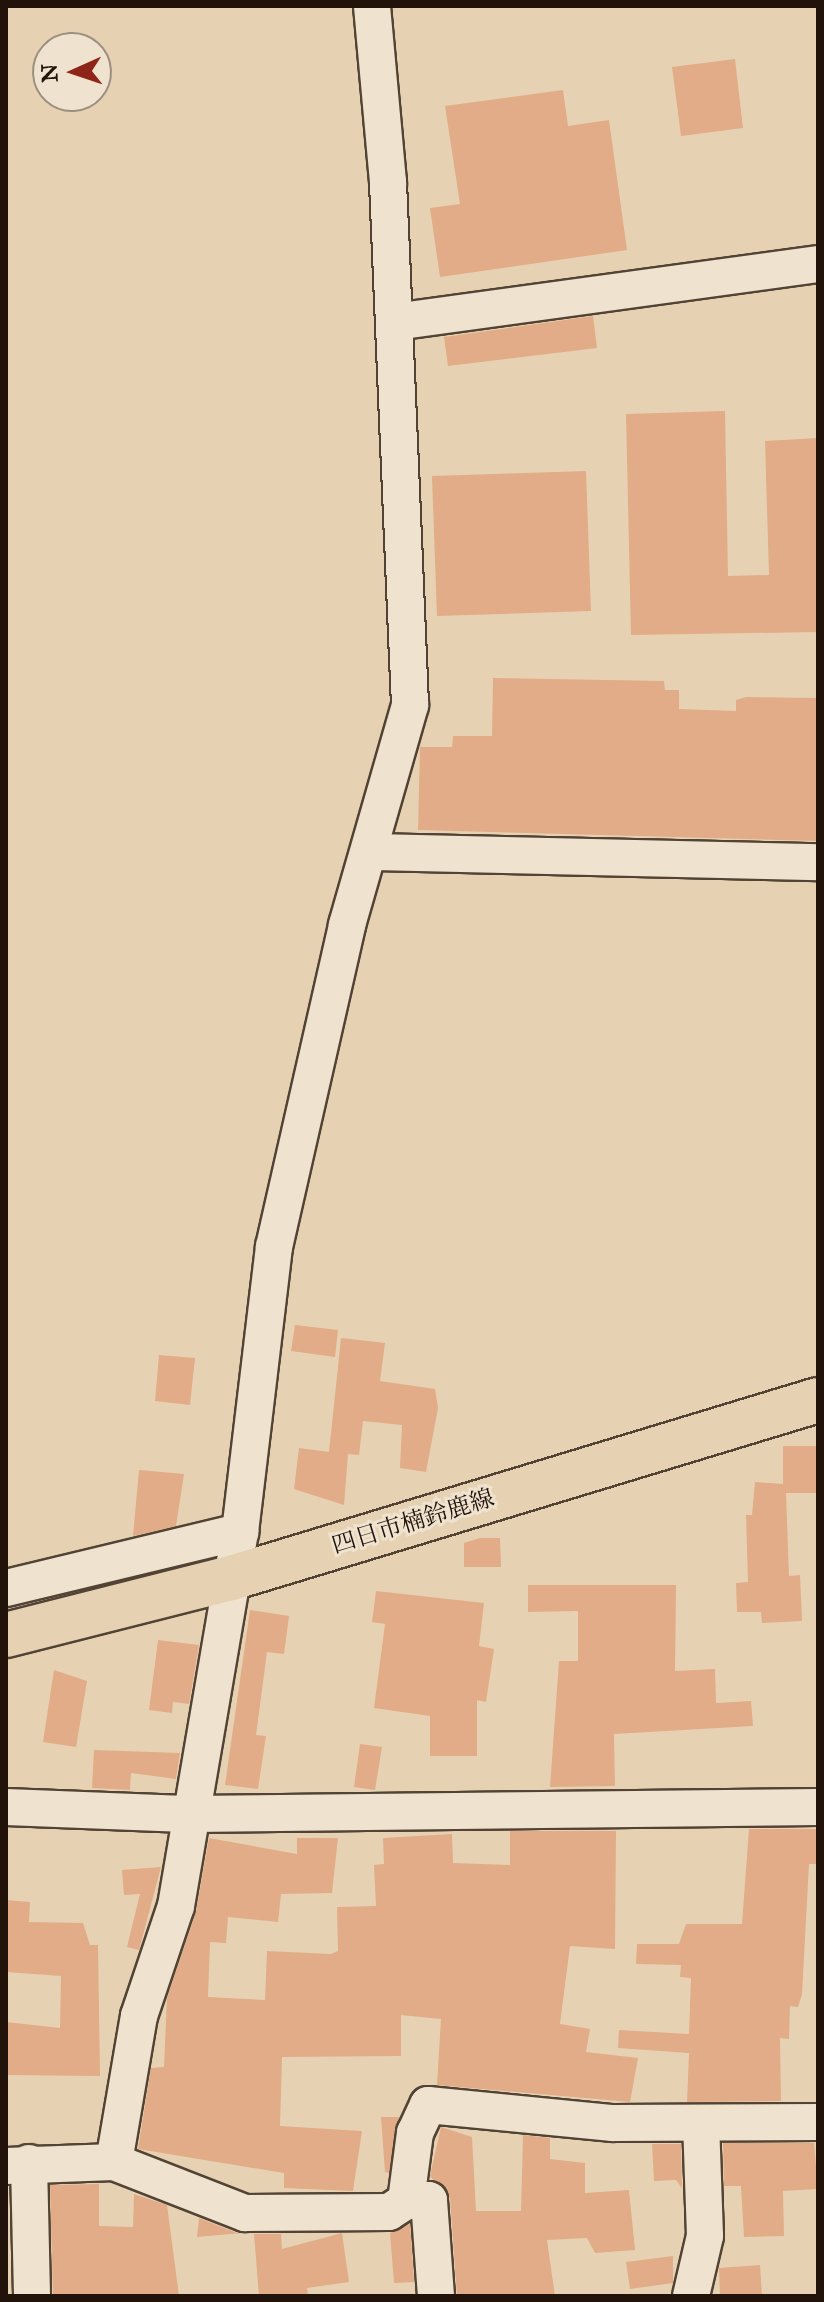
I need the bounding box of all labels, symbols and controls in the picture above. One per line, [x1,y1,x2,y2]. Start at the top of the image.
north arrow [32,32,112,112]
text: N [36,63,64,83]
street label: 四日市楠鈴鹿線 [328,1484,498,1560]

